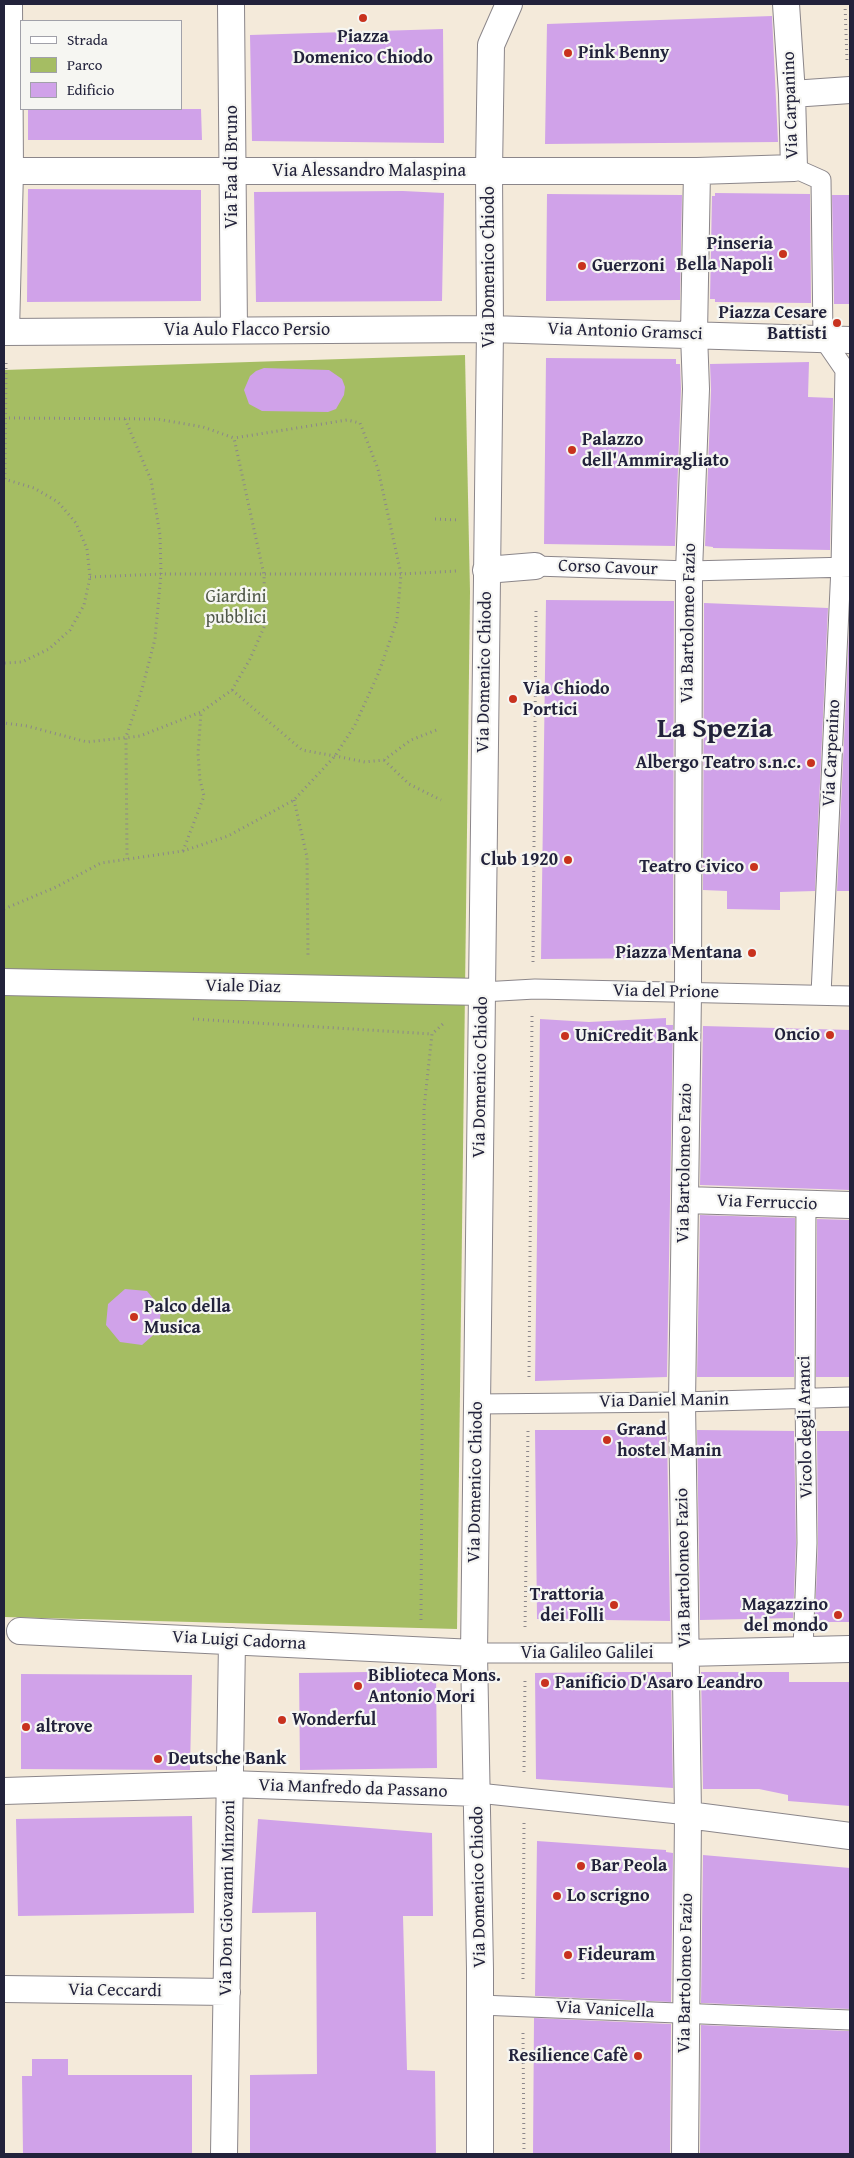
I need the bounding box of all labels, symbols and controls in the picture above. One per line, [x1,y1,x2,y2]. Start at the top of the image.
marker: Piazza Domenico Chiodo [357,12,369,24]
legend [20,20,182,110]
place label: Piazza Domenico Chiodo [293,26,433,68]
text: Strada [67,29,108,50]
place label: Pink Benny [578,42,669,64]
marker: Pink Benny [562,47,574,59]
street label: Via Carpanino [778,51,804,159]
text: Parco [67,54,102,75]
text: Edificio [67,79,114,100]
street label: Via Faa di Bruno [221,105,243,229]
street label: Via Alessandro Malaspina [272,160,466,182]
street label: Via Domenico Chiodo [478,186,500,348]
place label: Pinseria Bella Napoli [676,233,773,276]
marker: Pinseria Bella Napoli [777,248,789,260]
place label: Guerzoni [592,255,665,277]
marker: Guerzoni [576,260,588,272]
place label: Piazza Cesare Battisti [719,302,827,344]
marker: Piazza Cesare Battisti [831,317,843,329]
street label: Via Antonio Gramsci [547,318,703,346]
street label: Via Aulo Flacco Persio [164,319,330,341]
place label: Palazzo dell'Ammiragliato [582,429,729,472]
marker: Palazzo dell'Ammiragliato [566,444,578,456]
street label: Via Bartolomeo Fazio [677,543,701,703]
street label: Corso Cavour [558,555,658,581]
park label: Giardini pubblici [205,586,267,628]
street label: Via Domenico Chiodo [473,591,497,753]
place label: Via Chiodo Portici [523,678,610,721]
marker: Via Chiodo Portici [507,693,519,705]
street label: Via Carpenino [818,699,846,807]
district label: La Spezia [657,713,773,747]
place label: Albergo Teatro s.n.c. [636,752,801,774]
marker: Albergo Teatro s.n.c. [805,757,817,769]
place label: Club 1920 [481,849,558,871]
marker: Club 1920 [562,854,574,866]
place label: Teatro Civico [639,856,744,878]
marker: Teatro Civico [748,861,760,873]
place label: Piazza Mentana [616,942,742,964]
marker: Piazza Mentana [746,947,758,959]
street label: Viale Diaz [205,976,281,998]
street label: Via del Prione [613,980,719,1004]
street label: Via Domenico Chiodo [469,996,493,1158]
place label: Oncio [775,1024,820,1046]
place label: UniCredit Bank [575,1025,698,1047]
marker: Oncio [824,1029,836,1041]
marker: UniCredit Bank [559,1030,571,1042]
street label: Via Bartolomeo Fazio [673,1083,697,1243]
street label: Via Ferruccio [716,1190,818,1216]
place label: Palco della Musica [144,1296,231,1338]
marker: Palco della Musica [128,1311,140,1323]
street label: Vicolo degli Aranci [794,1355,818,1499]
street label: Via Daniel Manin [599,1389,729,1413]
street label: Via Domenico Chiodo [464,1401,488,1563]
place label: Grand hostel Manin [617,1419,722,1462]
marker: Grand hostel Manin [601,1434,613,1446]
street label: Via Bartolomeo Fazio [672,1488,696,1648]
place label: Trattoria dei Folli [530,1584,604,1626]
place label: Magazzino del mondo [742,1594,828,1636]
marker: Trattoria dei Folli [608,1599,620,1611]
marker: Magazzino del mondo [832,1609,844,1621]
street label: Via Luigi Cadorna [172,1627,306,1655]
street label: Via Galileo Galilei [521,1642,653,1664]
place label: Biblioteca Mons. Antonio Mori [368,1665,501,1708]
place label: Panificio D'Asaro Leandro [555,1672,763,1694]
marker: Panificio D'Asaro Leandro [539,1677,551,1689]
marker: Biblioteca Mons. Antonio Mori [352,1680,364,1692]
place label: Wonderful [292,1709,376,1731]
marker: Wonderful [276,1714,288,1726]
place label: altrove [36,1716,92,1738]
marker: altrove [20,1721,32,1733]
place label: Deutsche Bank [168,1748,286,1770]
marker: Deutsche Bank [152,1753,164,1765]
street label: Via Manfredo da Passano [258,1775,448,1803]
street label: Via Don Giovanni Minzoni [215,1800,241,1996]
street label: Via Domenico Chiodo [467,1806,491,1968]
place label: Bar Peola [591,1855,667,1877]
marker: Bar Peola [575,1860,587,1872]
place label: Lo scrigno [567,1885,649,1907]
marker: Lo scrigno [551,1890,563,1902]
street label: Via Bartolomeo Fazio [674,1893,698,2053]
place label: Fideuram [578,1944,655,1966]
marker: Fideuram [562,1949,574,1961]
street label: Via Ceccardi [68,1979,162,2003]
street label: Via Vanicella [555,1997,655,2023]
place label: Resilience Cafè [508,2045,628,2067]
marker: Resilience Cafè [632,2050,644,2062]

